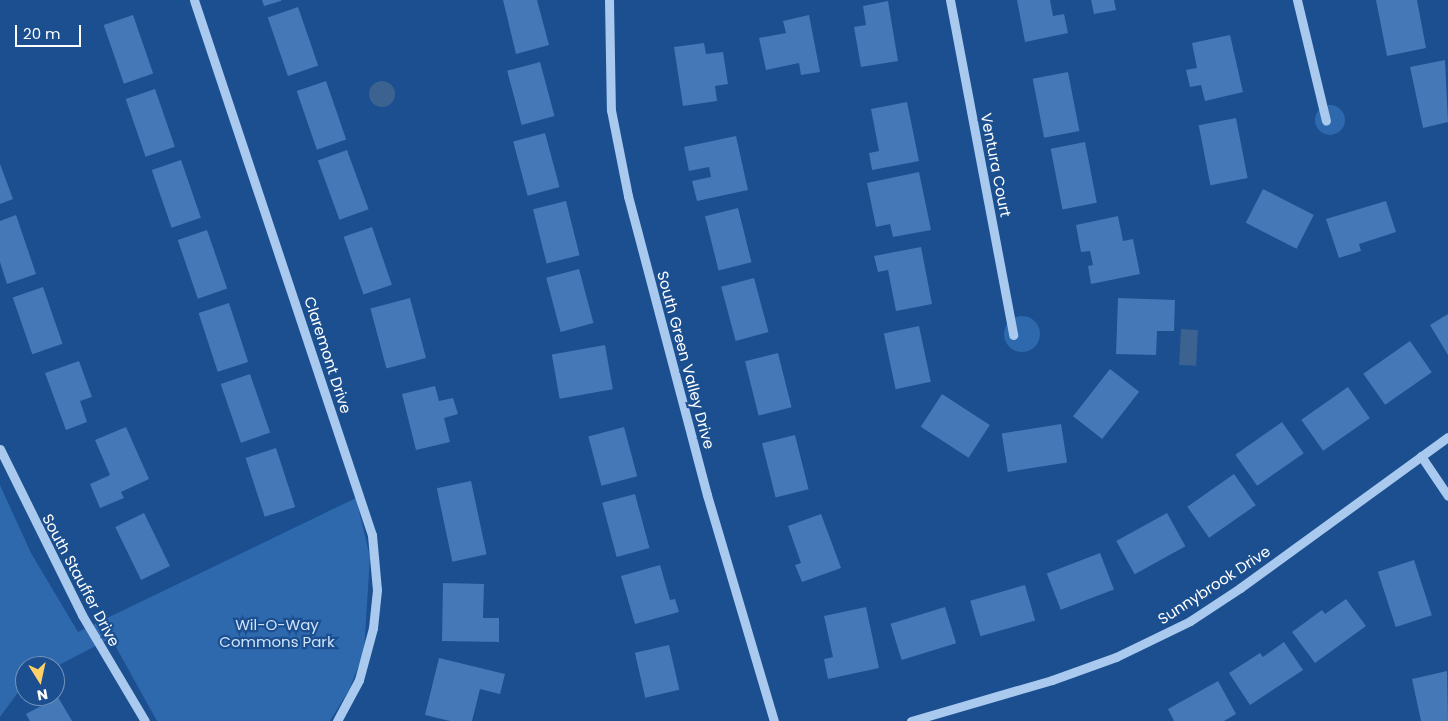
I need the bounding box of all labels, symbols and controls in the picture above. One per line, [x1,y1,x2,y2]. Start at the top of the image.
scale bar [18,15,84,47]
text: 20 m [23,23,61,44]
street label: Ventura Court [977,111,1015,219]
street label: South Green Valley Drive [654,269,718,451]
street label: Claremont Drive [301,294,355,416]
street label: South Stauffer Drive [38,511,124,649]
street label: Sunnybrook Drive [1154,542,1274,628]
park label: Wil-O-Way Commons Park [219,615,335,650]
north arrow [15,656,65,706]
text: N [36,684,49,706]

